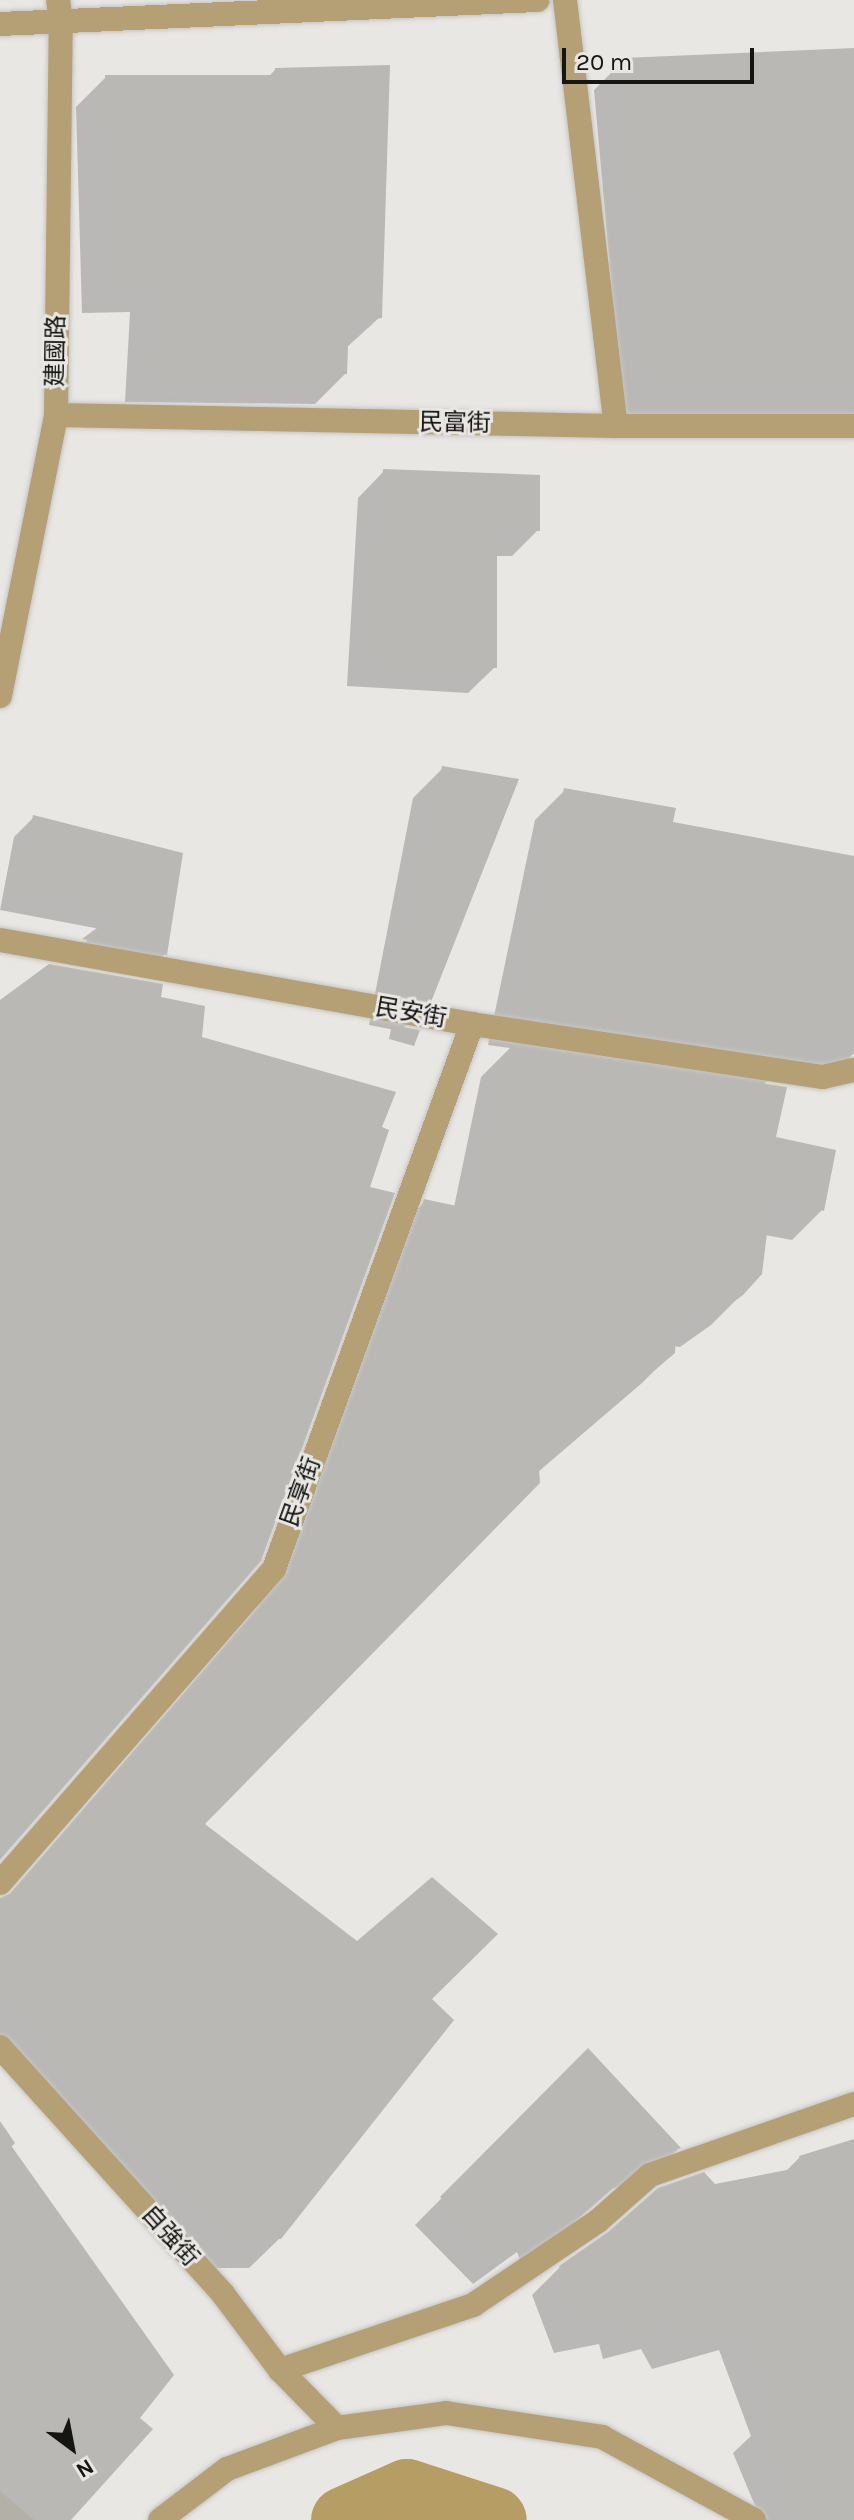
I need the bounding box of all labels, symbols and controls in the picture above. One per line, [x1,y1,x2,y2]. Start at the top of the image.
scale bar [566,32,758,82]
text: 20 m [576,48,632,76]
street label: 建國路 [41,315,71,387]
street label: 民富街 [419,408,491,438]
street label: 民安街 [373,993,449,1033]
street label: 民享街 [275,1453,327,1531]
street label: 自強街 [135,2200,205,2272]
north arrow [32,2408,112,2488]
text: N [71,2453,98,2484]

